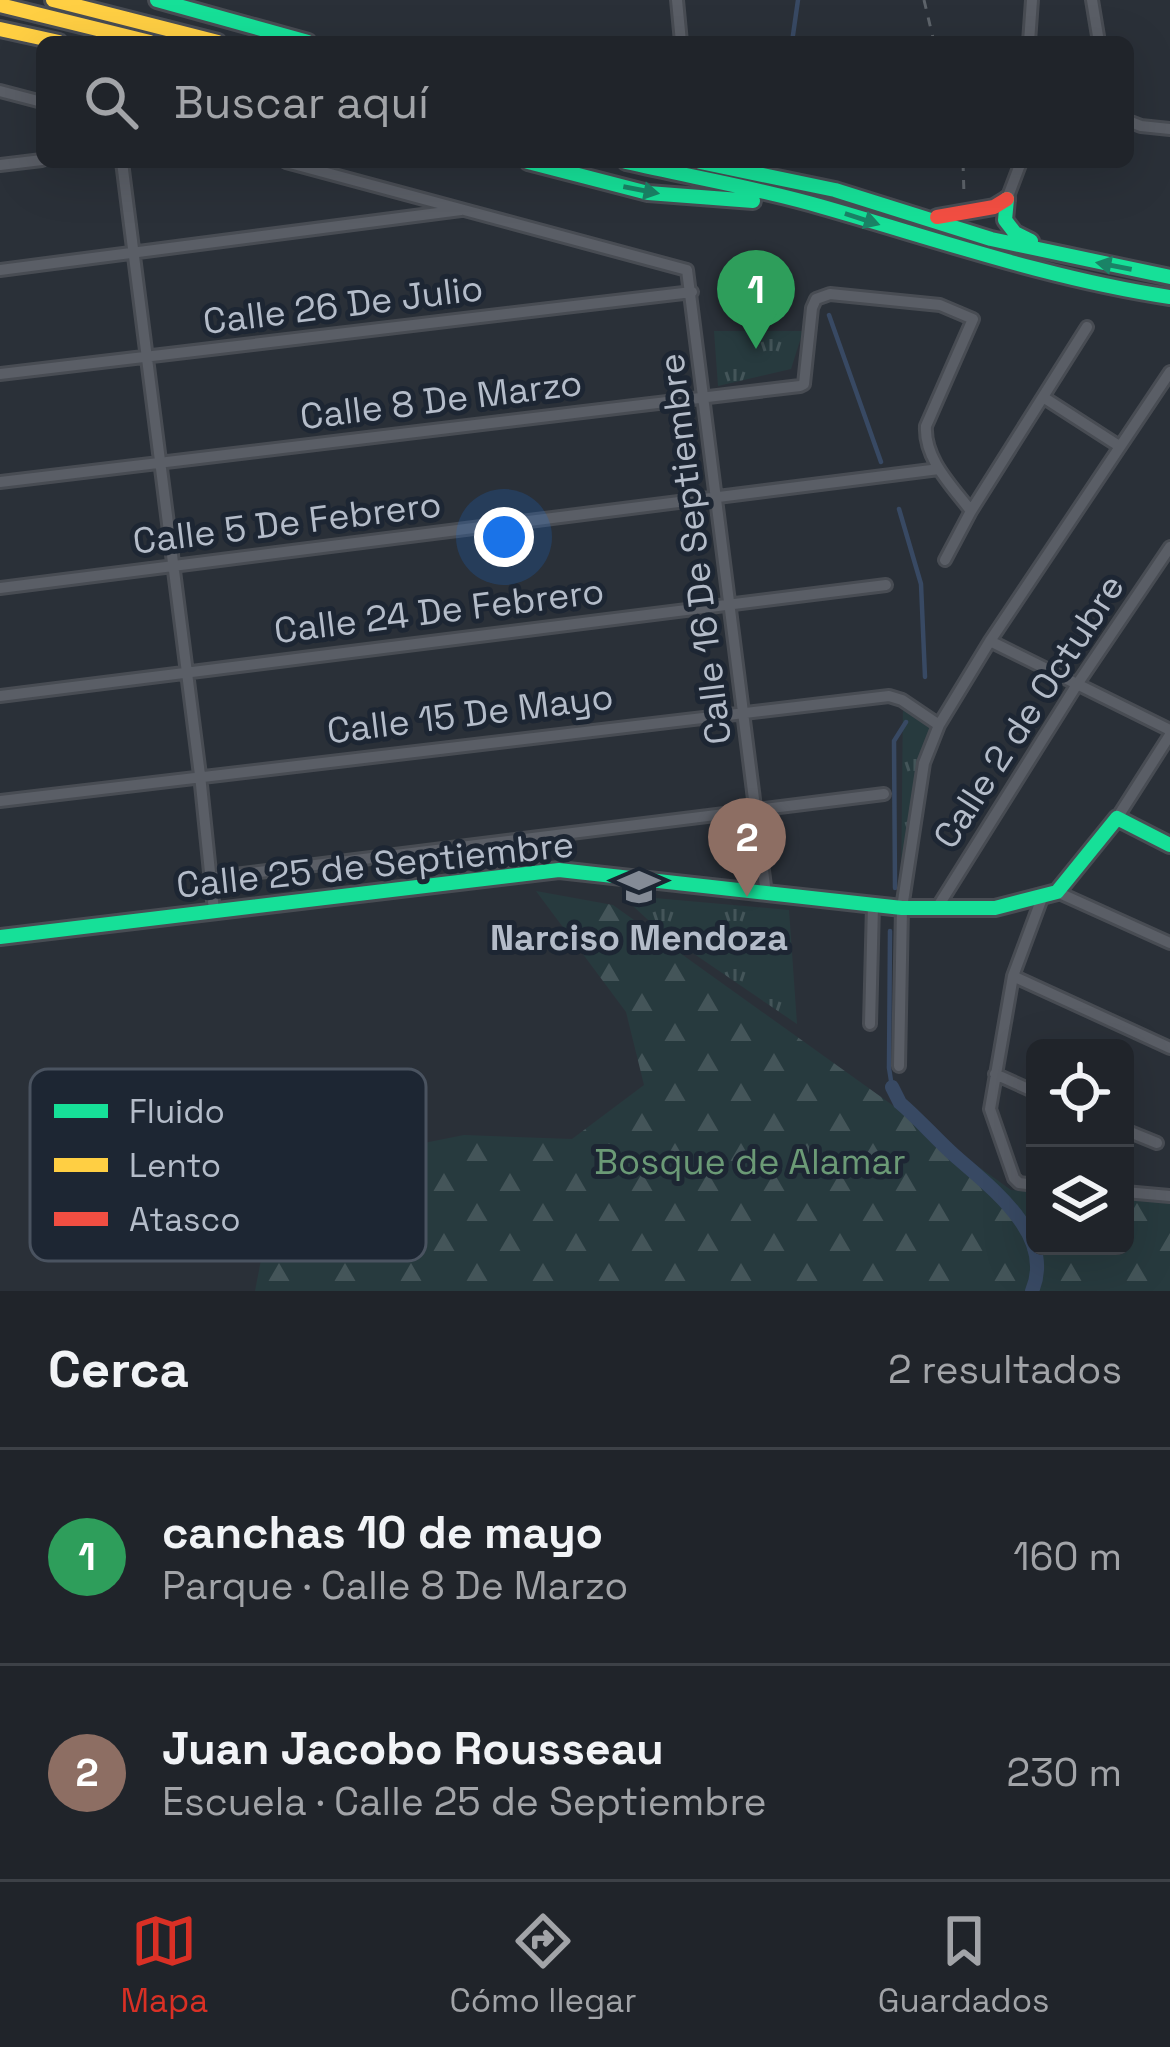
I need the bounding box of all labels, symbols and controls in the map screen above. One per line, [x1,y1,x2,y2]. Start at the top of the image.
search box [36,36,1134,168]
icon: search [78,69,144,135]
text: Buscar aquí [174,74,429,131]
one-way arrow [623,181,661,200]
one-way arrow [844,211,881,230]
pin: 1 [717,250,795,349]
one-way arrow [1095,256,1133,275]
street label: Calle 26 De Julio [200,265,486,345]
street label: Calle 16 De Septiembre [648,351,742,747]
street label: Calle 8 De Marzo [297,360,585,440]
street label: Calle 5 De Febrero [130,481,444,565]
your location [474,507,534,567]
street label: Calle 2 de Octubre [923,566,1135,857]
street label: Calle 24 De Febrero [272,568,607,654]
street label: Calle 15 De Mayo [324,674,616,754]
pin: 2 [708,798,786,897]
street label: Calle 25 de Septiembre [174,821,576,909]
school or university icon: Narciso Mendoza [616,864,662,910]
place label: Narciso Mendoza [490,915,788,961]
map controls [1026,1039,1134,1255]
button: locate [1026,1039,1134,1147]
legend [30,1069,426,1261]
text: Fluido [129,1091,225,1133]
park label: Bosque de Alamar [594,1139,906,1185]
text: Lento [129,1145,221,1187]
button: layers [1026,1147,1134,1255]
text: Atasco [129,1199,241,1241]
text: Cerca [48,1337,189,1402]
text: 2 resultados [888,1345,1122,1394]
text: canchas 10 de mayo [162,1504,603,1561]
text: 1 [78,1532,96,1581]
text: 160 m [1013,1532,1122,1581]
text: Parque · Calle 8 De Marzo [162,1561,628,1610]
text: Juan Jacobo Rousseau [162,1720,664,1777]
text: 2 [75,1748,99,1797]
text: 230 m [1007,1748,1122,1797]
text: Escuela · Calle 25 de Septiembre [162,1777,767,1826]
tab: Mapa [121,1908,208,2022]
tab: Cómo llegar [449,1908,637,2022]
tab: Guardados [878,1908,1049,2022]

